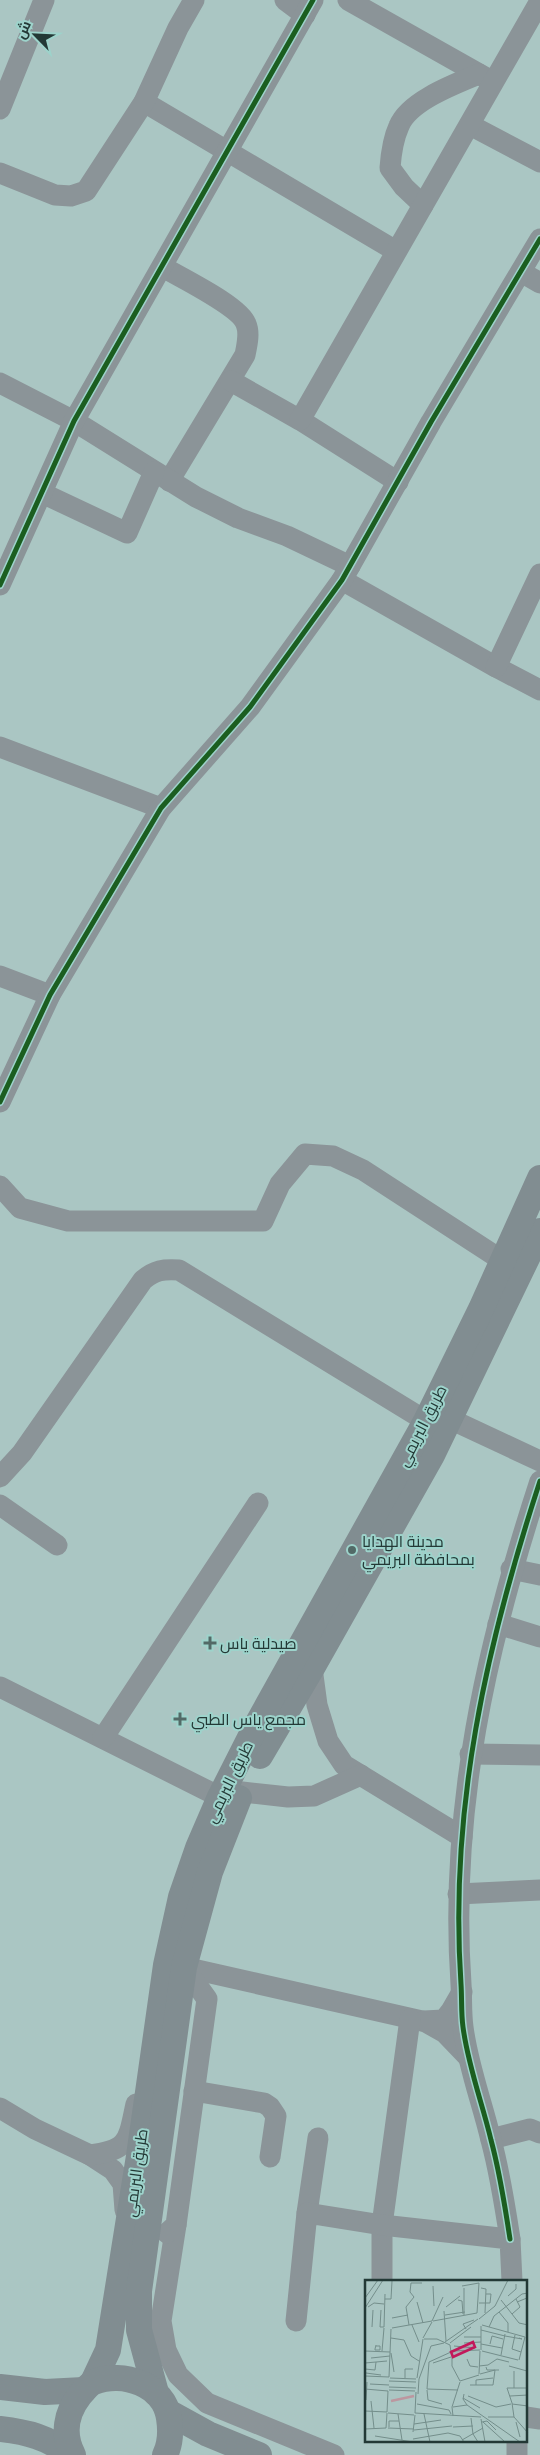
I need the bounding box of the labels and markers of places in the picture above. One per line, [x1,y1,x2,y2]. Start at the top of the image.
place label: مدينة الهدايا بمحافظة البريمي [362,1532,475,1573]
marker: مدينة الهدايا بمحافظة البريمي [346,1544,358,1556]
place label: صيدلية ياس [220,1634,297,1654]
marker: صيدلية ياس [204,1637,216,1649]
place label: مجمع ياس الطبي [191,1710,306,1733]
marker: مجمع ياس الطبي [173,1712,187,1726]

